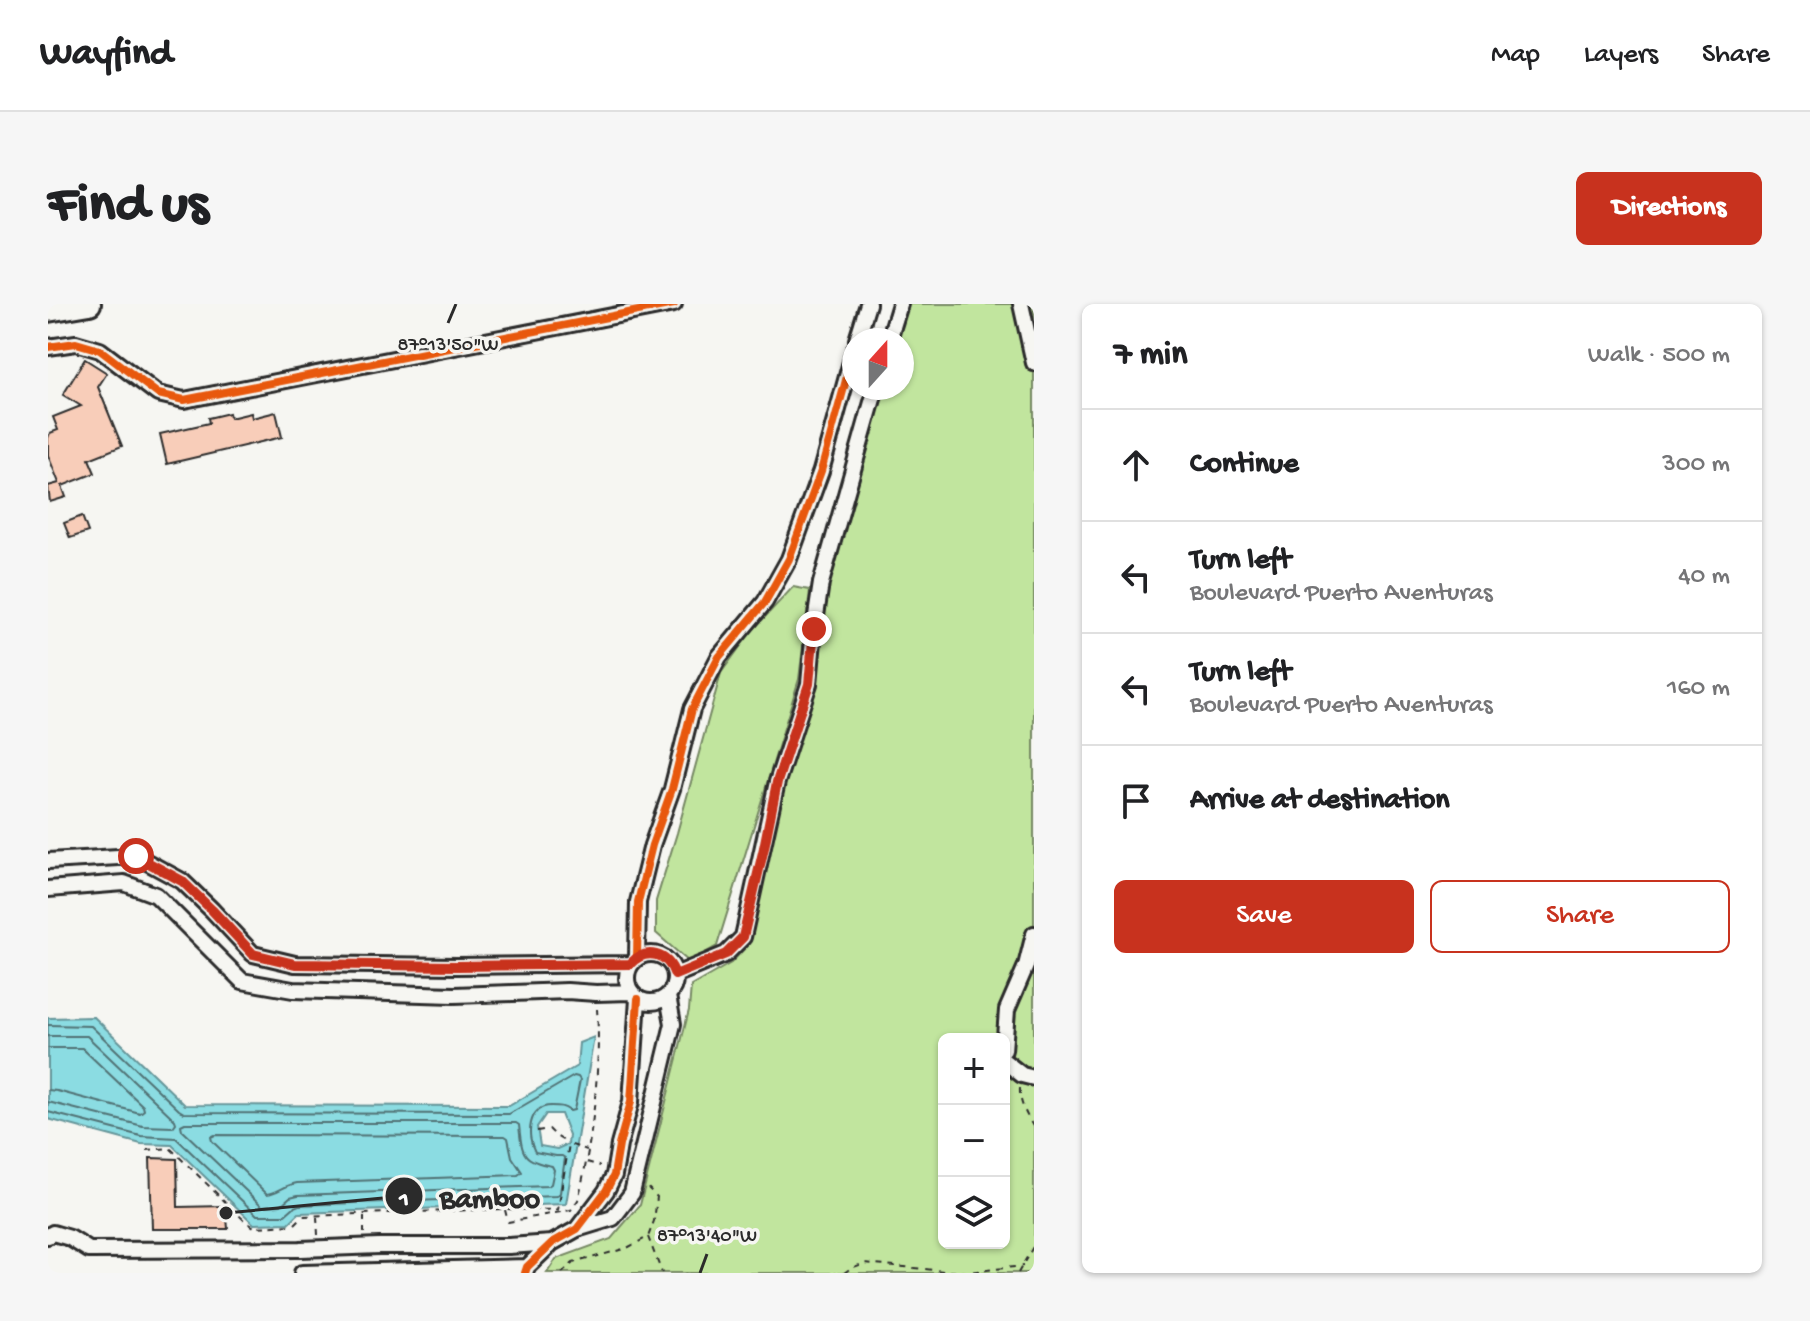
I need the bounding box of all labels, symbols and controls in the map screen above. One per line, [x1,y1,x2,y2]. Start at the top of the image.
text: Wayfind [40,33,172,77]
text: Map [1491,39,1540,72]
text: Layers [1584,39,1658,72]
text: Share [1702,39,1770,72]
button: Directions [1576,172,1762,245]
text: Find us [48,175,208,241]
north arrow [842,328,914,400]
text: 87°13'50"W [397,335,499,358]
text: 7 min [1114,336,1187,376]
text: Walk · 500 m [1588,341,1730,372]
icon: ahead [1114,443,1158,487]
text: Continue [1190,448,1299,483]
text: 300 m [1662,450,1730,481]
text: Turn left [1190,544,1291,579]
icon: left [1114,555,1158,599]
text: 40 m [1678,562,1730,593]
text: Boulevard Puerto Aventuras [1190,579,1493,610]
route end [796,611,832,647]
text: Turn left [1190,656,1291,691]
icon: left [1114,667,1158,711]
text: 160 m [1667,674,1730,705]
text: Boulevard Puerto Aventuras [1190,691,1493,722]
icon: arrive [1114,779,1158,823]
text: Arrive at destination [1190,784,1450,819]
route start [118,838,154,874]
button: Save [1114,880,1414,953]
button: Share [1430,880,1730,953]
map controls [938,1033,1010,1249]
button: + [938,1033,1010,1105]
button: − [938,1105,1010,1177]
callout: Bamboo [384,1169,557,1223]
button: layers [938,1177,1010,1249]
text: Bamboo [439,1184,541,1219]
text: 1 [398,1186,409,1215]
text: 87°13'40"W [657,1226,757,1249]

